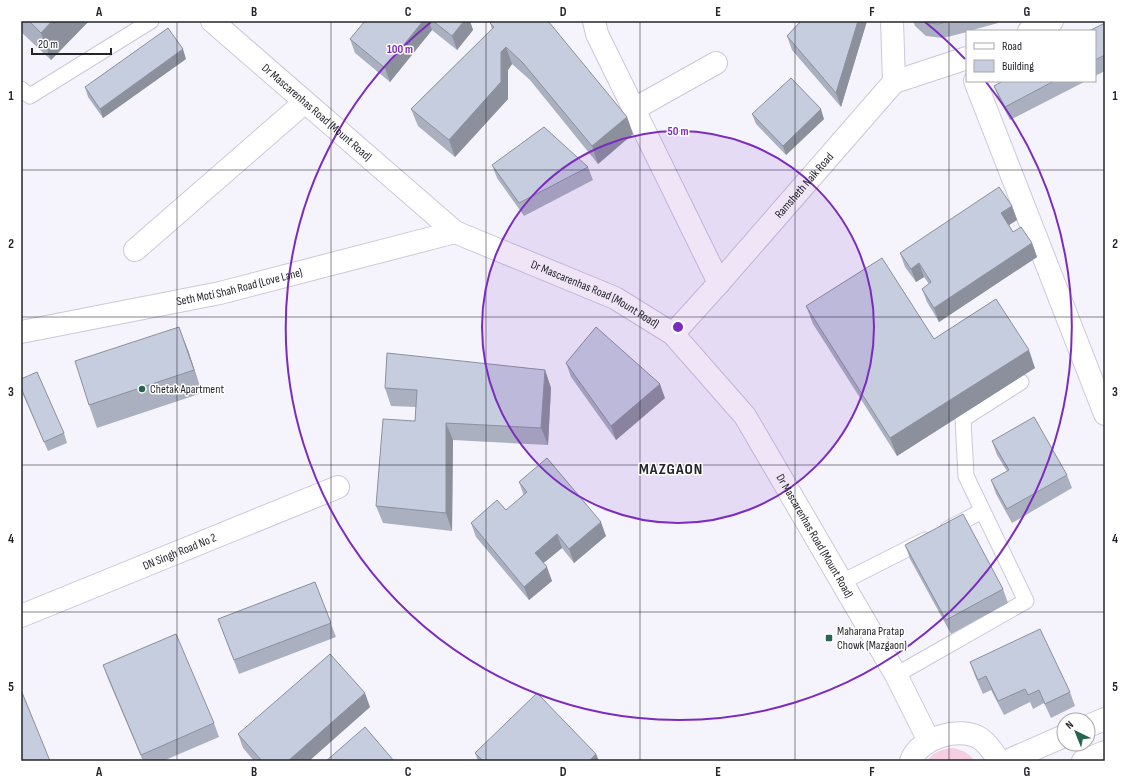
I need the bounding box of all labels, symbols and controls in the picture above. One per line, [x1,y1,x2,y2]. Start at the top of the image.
text: A [95,4,103,20]
text: B [251,4,257,20]
text: C [405,4,412,20]
text: D [560,4,567,20]
text: E [715,4,721,20]
text: F [869,4,875,20]
text: G [1024,4,1031,20]
scale bar [32,30,111,56]
legend [966,30,1096,82]
text: 20 m [38,37,58,52]
text: Road [1002,39,1022,54]
text: 100 m [387,42,413,57]
text: Building [1002,59,1034,74]
street label: Dr Mascarenhas Road (Mount Road) [258,61,375,164]
text: 1 [8,88,14,104]
text: 1 [1112,88,1118,104]
text: 50 m [668,124,688,139]
street label: Ramsheth Naik Road [772,150,837,222]
text: 2 [8,236,14,252]
text: 2 [1112,236,1118,252]
street label: Dr Mascarenhas Road (Mount Road) [528,257,662,331]
street label: Seth Moti Shah Road (Love Lane) [175,265,304,309]
centre of rings [671,320,685,334]
place label: Chetak Apartment [150,382,224,397]
text: 3 [8,384,14,400]
marker: Chetak Apartment [137,384,147,394]
text: 3 [1112,384,1118,400]
district label: MAZGAON [639,460,703,479]
street label: Dr Mascarenhas Road (Mount Road) [772,471,856,601]
street label: DN Singh Road No 2 [141,530,219,574]
text: 4 [8,531,14,547]
text: 4 [1112,531,1118,547]
place label: Maharana Pratap Chowk (Mazgaon) [837,624,907,653]
marker: Maharana Pratap Chowk (Mazgaon) [824,633,834,643]
text: 5 [8,679,14,695]
text: 5 [1112,679,1118,695]
north arrow [1056,712,1096,752]
text: N [1063,718,1076,732]
text: A [95,764,103,780]
text: B [251,764,257,780]
text: C [405,764,412,780]
text: D [560,764,567,780]
text: E [715,764,721,780]
text: F [869,764,875,780]
text: G [1024,764,1031,780]

